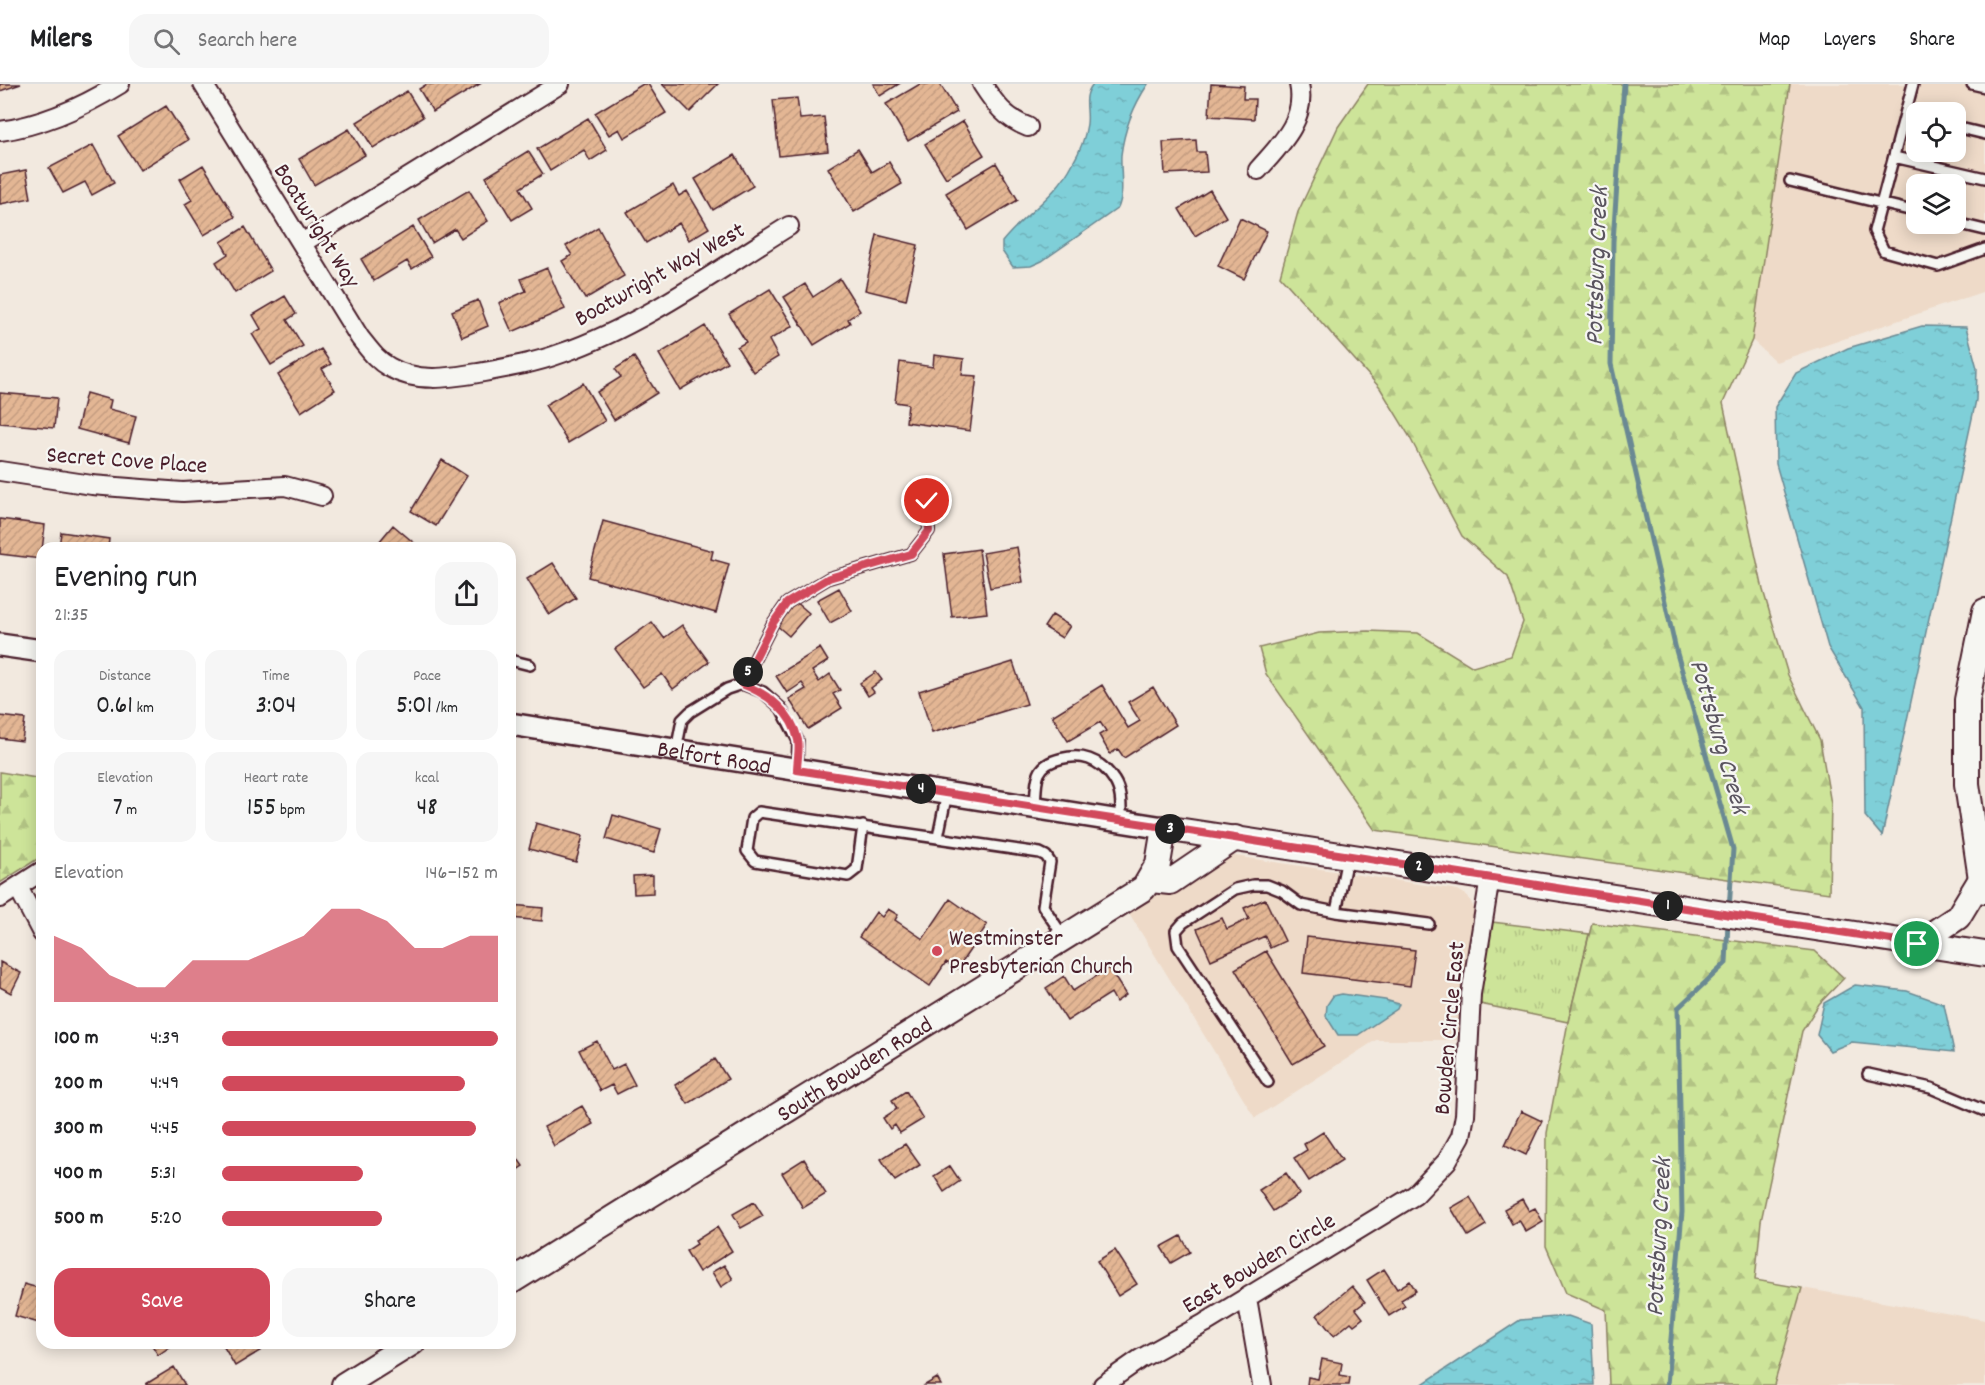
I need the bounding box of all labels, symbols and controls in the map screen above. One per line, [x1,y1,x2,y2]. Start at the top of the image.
search box [129,14,549,68]
text: Milers [30,21,93,61]
icon: search [150,25,183,58]
text: Search here [198,26,297,57]
text: Map [1759,26,1790,56]
text: Layers [1823,26,1876,56]
text: Share [1909,26,1955,56]
map controls [1906,102,1966,234]
button: locate [1906,102,1966,162]
street label: Boatwright Way [264,158,368,297]
button: layers [1906,174,1966,234]
water label: Pottsburg Creek [1577,184,1620,346]
street label: Boatwright Way West [569,215,752,337]
street label: Secret Cove Place [45,439,208,485]
pin [901,475,952,526]
icon: check [910,484,943,517]
text: Evening run [54,556,198,603]
button: share [435,562,498,625]
text: 21:35 [54,602,89,630]
water label: Pottsburg Creek [1678,655,1758,821]
pin: 5 [733,657,763,687]
text: 5 [744,660,752,683]
text: Distance [99,665,151,688]
text: Time [262,665,290,688]
text: Pace [413,665,441,688]
text: 0.61 [96,688,133,725]
text: 3:04 [256,688,296,725]
text: 5:01 [396,688,432,725]
text: km [133,697,154,720]
text: /km [432,697,458,720]
street label: Belfort Road [655,734,773,785]
text: Elevation [97,767,153,790]
text: Heart rate [244,767,308,790]
text: kcal [415,767,439,790]
pin: 4 [906,774,936,804]
text: 4 [918,777,924,800]
text: 7 [113,790,123,827]
text: 155 [247,790,276,827]
text: 48 [416,790,438,827]
text: m [123,799,137,822]
text: bpm [276,799,305,822]
pin: 3 [1155,814,1185,844]
text: 3 [1166,817,1174,840]
pin: 2 [1404,852,1434,882]
text: 2 [1416,855,1423,878]
text: Elevation [54,860,124,888]
text: 146–152 m [425,860,498,888]
pin: 1 [1653,891,1683,921]
text: 1 [1666,894,1670,917]
pin [1891,918,1942,969]
place label: Westminster Presbyterian Church [949,923,1133,985]
icon: arrive [1900,927,1933,960]
street label: Bowden Circle East [1426,940,1476,1116]
marker: Westminster Presbyterian Church [930,944,944,958]
street label: South Bowden Road [771,1009,940,1132]
text: 100 m [54,1025,99,1053]
text: 4:39 [150,1025,180,1053]
text: 200 m [54,1070,103,1098]
text: 4:49 [150,1070,179,1098]
text: 300 m [54,1115,103,1143]
text: 4:45 [150,1115,179,1143]
water label: Pottsburg Creek [1638,1154,1683,1318]
text: 400 m [54,1160,102,1188]
text: 5:31 [150,1160,176,1188]
text: 500 m [54,1205,103,1233]
text: 5:20 [150,1205,182,1233]
street label: East Bowden Circle [1176,1205,1343,1324]
button: Save [54,1268,270,1337]
button: Share [282,1268,498,1337]

